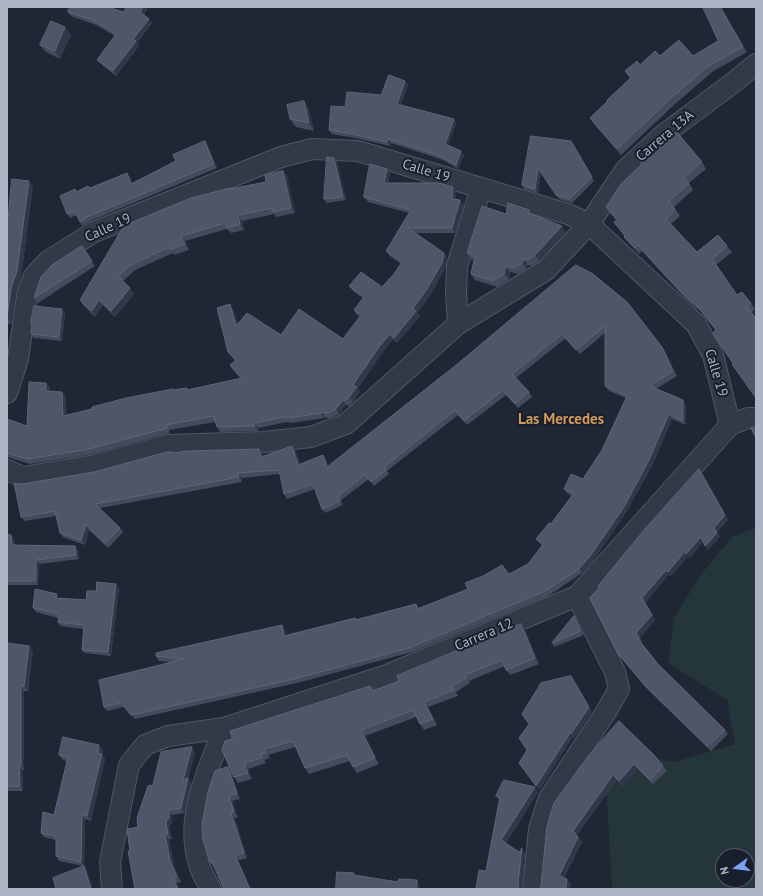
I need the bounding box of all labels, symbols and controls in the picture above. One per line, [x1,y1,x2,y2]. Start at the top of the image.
street label: Carrera 13A [633,107,697,165]
street label: Calle 19 [400,156,452,186]
street label: Calle 19 [82,210,134,246]
street label: Calle 19 [701,347,731,399]
district label: Las Mercedes [518,411,604,429]
street label: Carrera 12 [452,615,516,655]
north arrow [715,848,755,888]
text: N [717,865,732,876]

